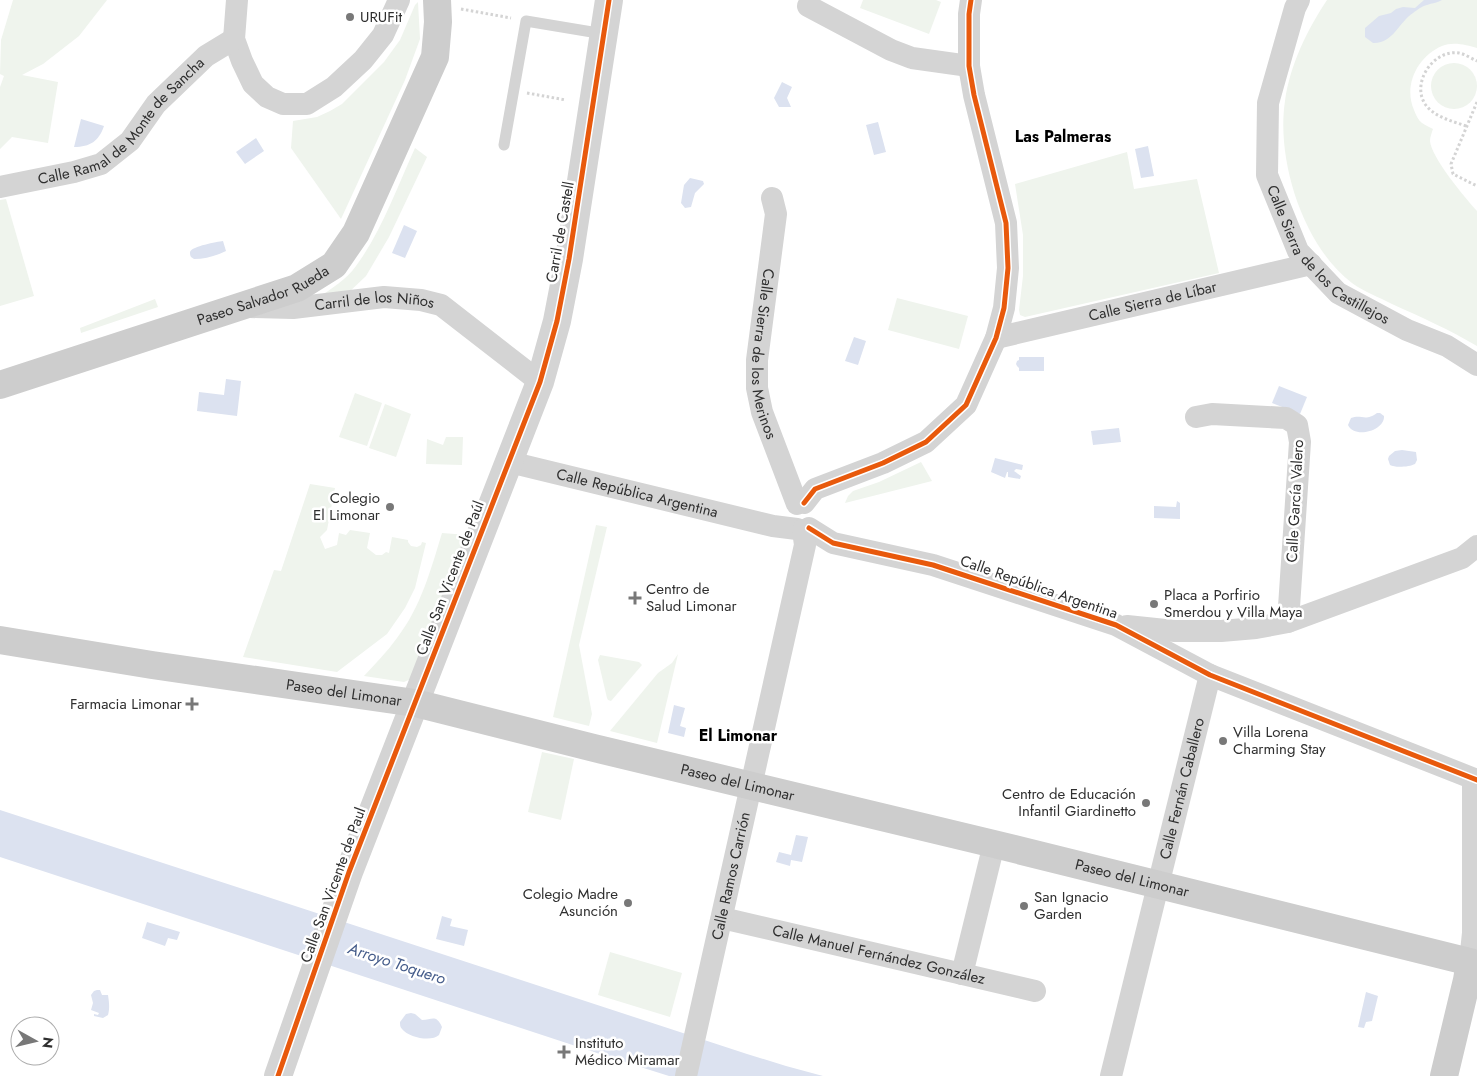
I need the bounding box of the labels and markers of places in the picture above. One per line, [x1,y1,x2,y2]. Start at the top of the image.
place label: URUFit [360,6,403,28]
marker: URUFit [344,11,356,23]
place label: Colegio El Limonar [313,487,381,526]
marker: Colegio El Limonar [384,501,396,513]
place label: Centro de Salud Limonar [646,578,737,617]
place label: Placa a Porfirio Smerdou y Villa Maya [1164,584,1303,623]
marker: Centro de Salud Limonar [628,591,642,605]
marker: Placa a Porfirio Smerdou y Villa Maya [1148,598,1160,610]
place label: Farmacia Limonar [70,693,183,715]
marker: Farmacia Limonar [186,698,198,710]
place label: Villa Lorena Charming Stay [1233,721,1326,760]
marker: Villa Lorena Charming Stay [1217,735,1229,747]
place label: Centro de Educación Infantil Giardinetto [1002,783,1136,822]
marker: Centro de Educación Infantil Giardinetto [1140,797,1152,809]
place label: Colegio Madre Asunción [523,883,618,922]
place label: San Ignacio Garden [1034,886,1108,925]
marker: Colegio Madre Asunción [622,897,634,909]
marker: San Ignacio Garden [1018,900,1030,912]
place label: Instituto Médico Miramar [575,1032,681,1071]
marker: Instituto Médico Miramar [557,1045,571,1059]

